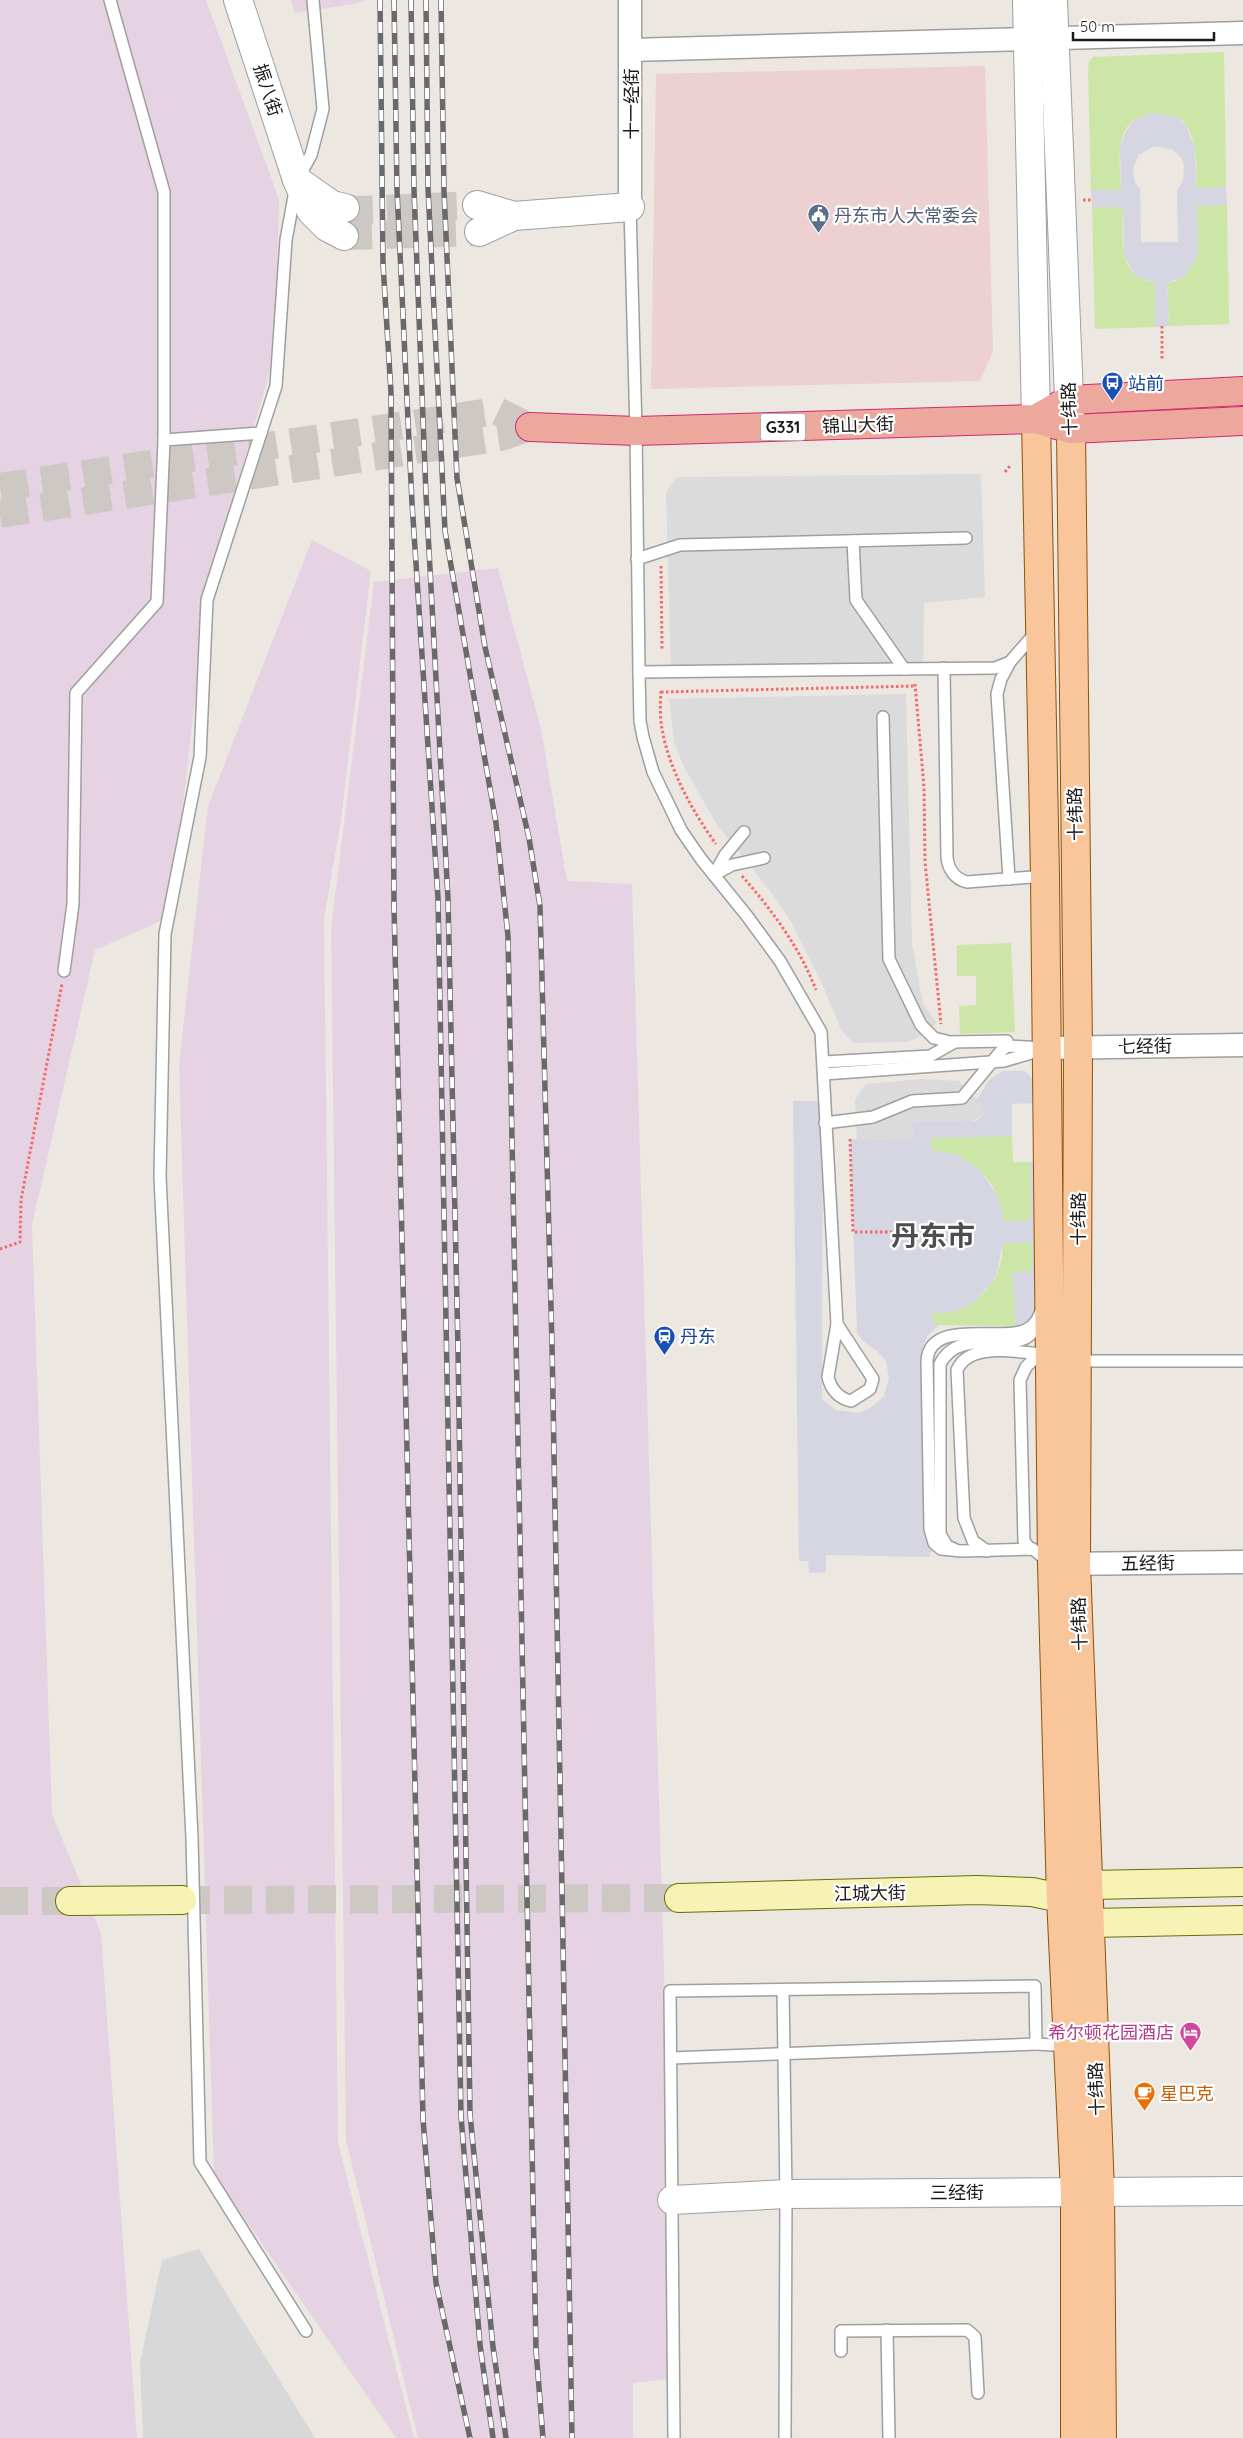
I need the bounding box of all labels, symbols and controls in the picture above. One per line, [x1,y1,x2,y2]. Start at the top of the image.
scale bar [1073,10,1214,42]
text: 50 m [1080,17,1115,36]
street label: 振八街 [249,61,287,119]
street label: 十一经街 [620,68,643,140]
public building icon: 丹东市人大常委会 [806,203,830,234]
place label: 丹东市人大常委会 [834,204,978,227]
bus stop icon: 站前 [1100,371,1124,402]
place label: 站前 [1128,372,1164,395]
street label: 十纬路 [1057,382,1081,436]
street label: 锦山大街 [822,412,894,438]
road number: G331 [760,414,806,441]
street label: 十纬路 [1063,787,1087,841]
street label: 七经街 [1118,1034,1172,1058]
street label: 十纬路 [1067,1192,1090,1246]
district label: 丹东市 [891,1218,975,1253]
station icon: 丹东 [652,1324,676,1355]
place label: 丹东 [680,1325,716,1348]
street label: 五经街 [1121,1551,1175,1575]
street label: 十纬路 [1067,1597,1091,1651]
street label: 江城大街 [834,1881,906,1905]
hotel icon: 希尔顿花园酒店 [1178,2020,1202,2051]
place label: 希尔顿花园酒店 [1048,2021,1174,2044]
street label: 十纬路 [1084,2062,1108,2116]
cafe icon: 星巴克 [1132,2081,1156,2112]
place label: 星巴克 [1160,2082,1214,2105]
street label: 三经街 [930,2181,984,2204]

